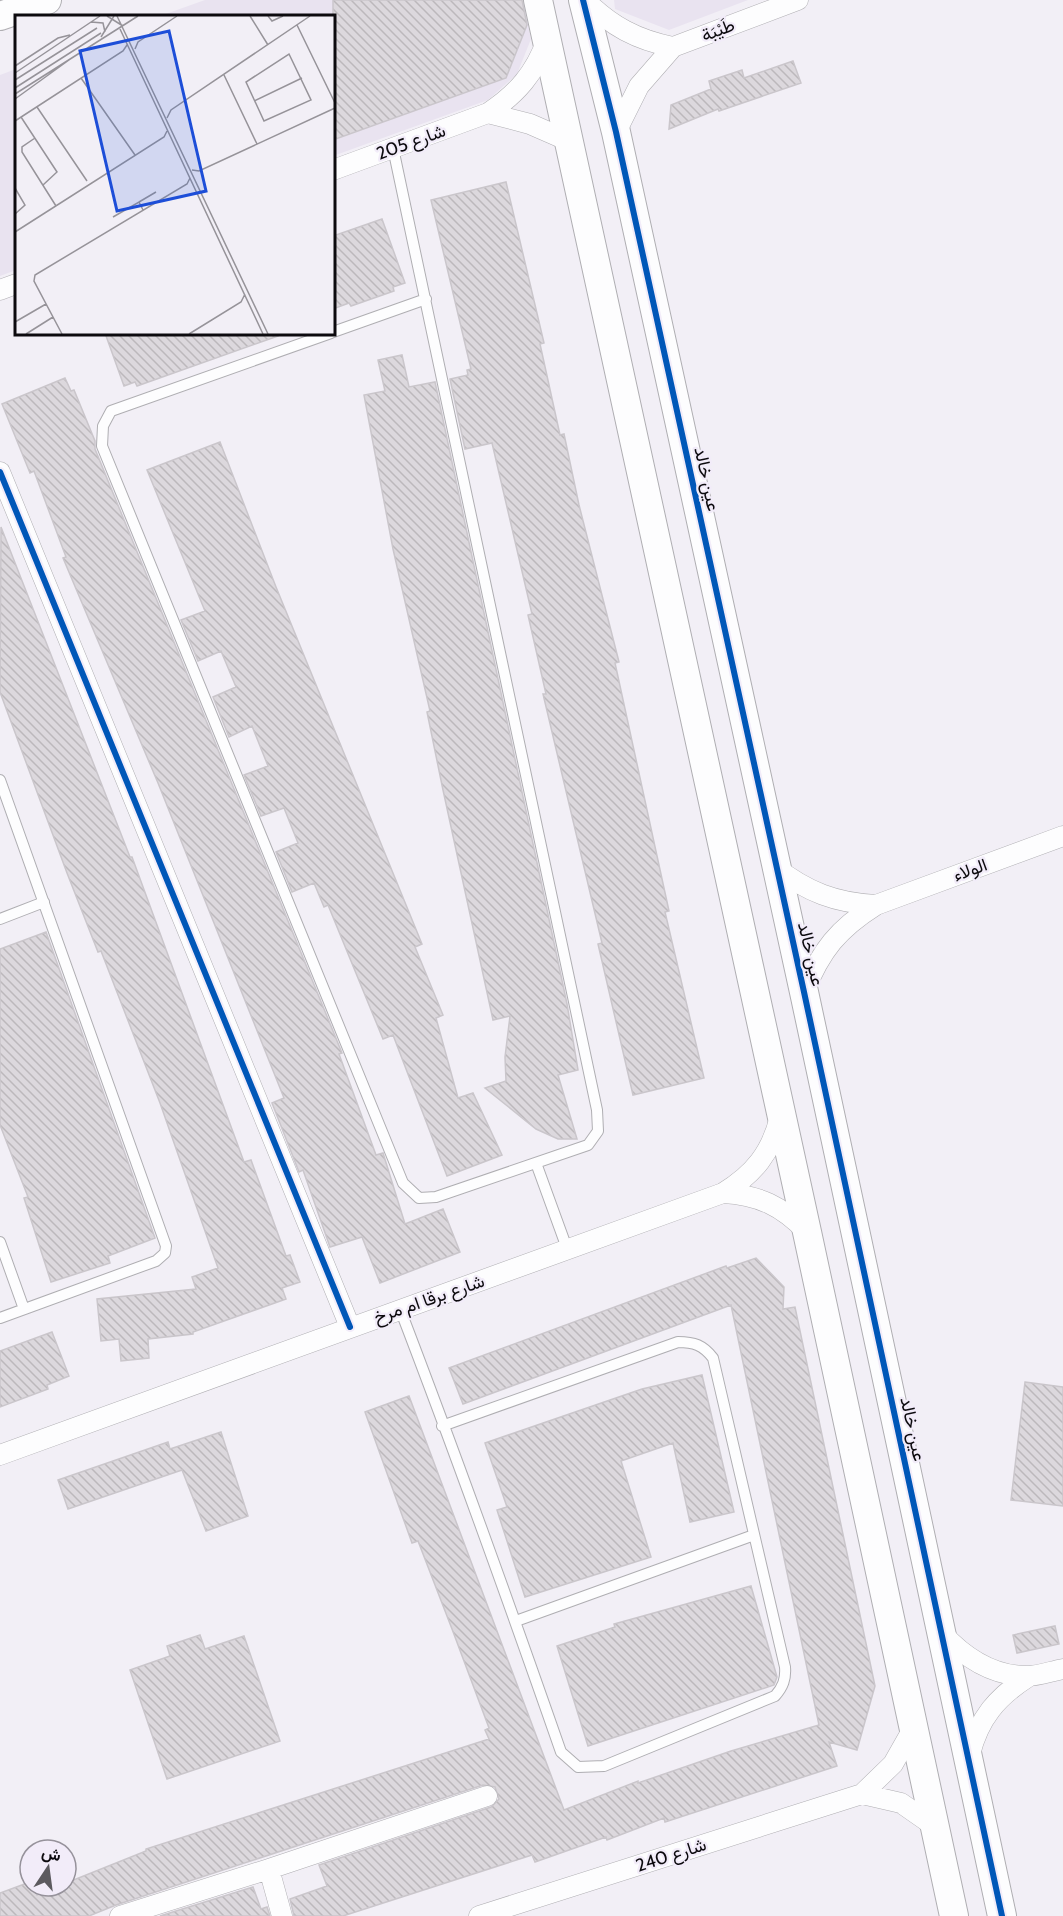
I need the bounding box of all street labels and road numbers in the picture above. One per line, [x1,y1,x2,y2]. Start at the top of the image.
street label: طَيْبَة [698,14,738,46]
street label: شارع 205 [373,119,449,166]
street label: عين خالد [689,445,725,513]
street label: الولاء [950,854,990,886]
street label: عين خالد [793,920,829,988]
street label: شارع برقا ام مرخ [371,1270,488,1329]
street label: عين خالد [895,1395,931,1463]
street label: شارع 240 [633,1833,709,1878]

